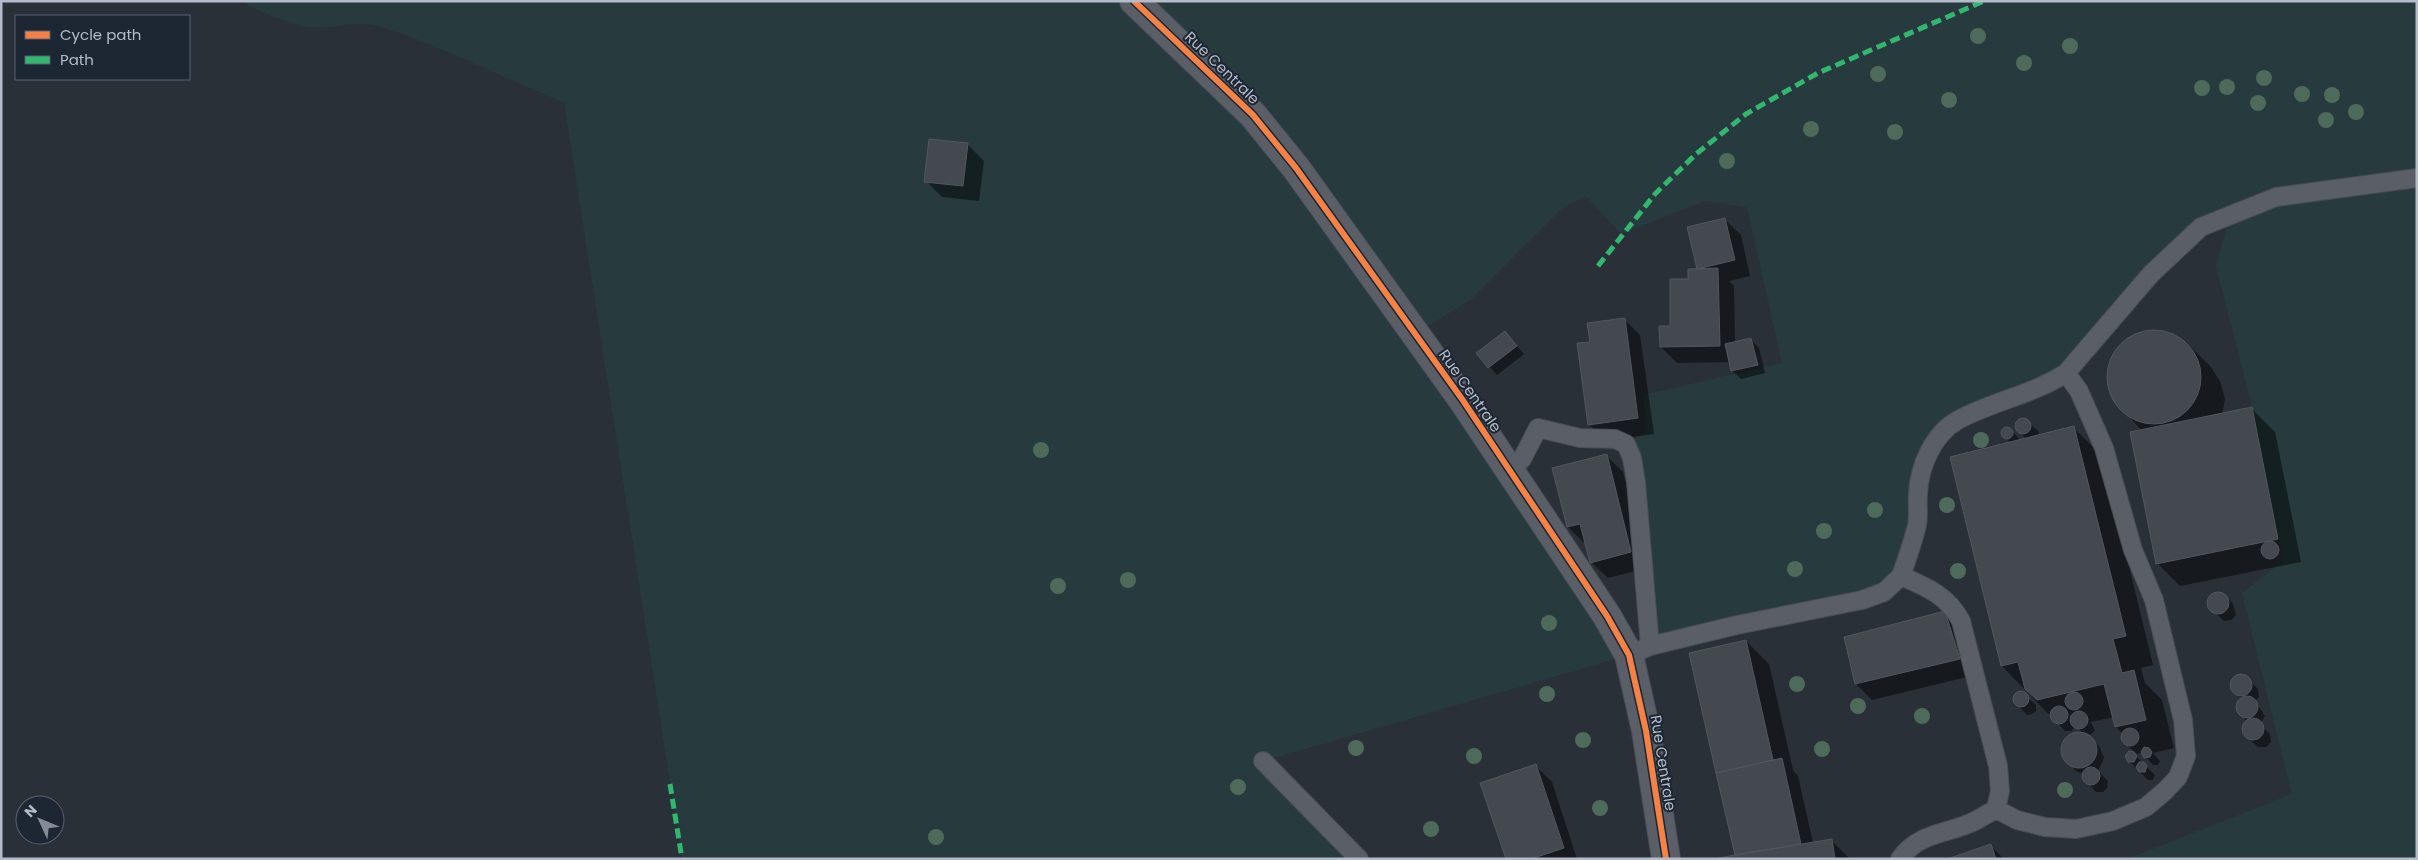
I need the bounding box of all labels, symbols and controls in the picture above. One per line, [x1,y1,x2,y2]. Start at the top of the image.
legend [15,15,190,80]
text: Cycle path [60,24,141,45]
street label: Rue Centrale [1180,26,1264,109]
text: Path [60,49,94,70]
street label: Rue Centrale [1434,345,1507,436]
street label: Rue Centrale [1646,714,1681,812]
north arrow [15,795,65,845]
text: N [20,800,41,822]

